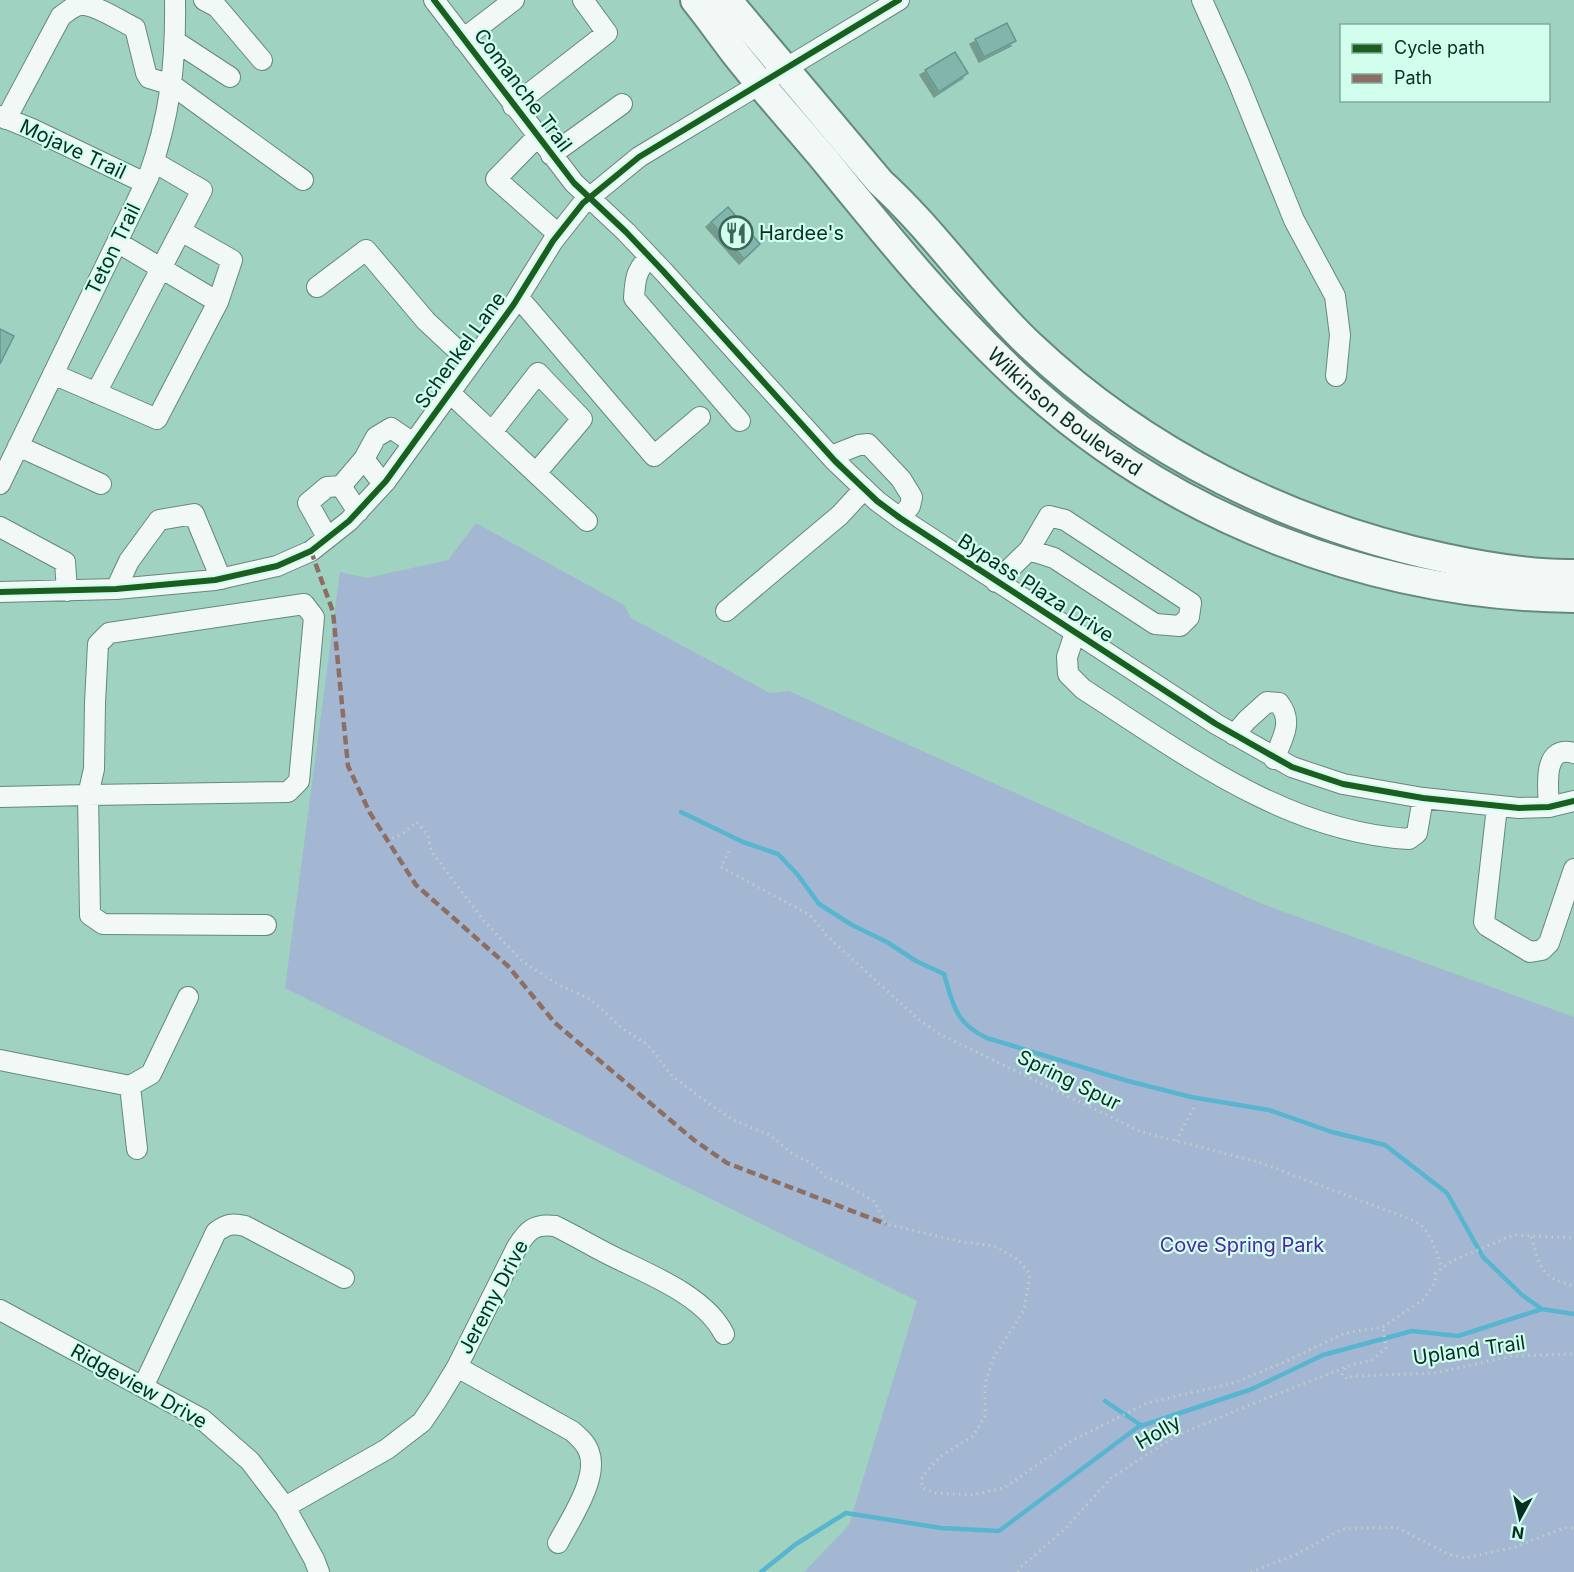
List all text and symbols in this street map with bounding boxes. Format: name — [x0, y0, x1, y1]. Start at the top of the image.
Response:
street label: Comanche Trail — [469, 24, 577, 156]
legend — [1340, 24, 1550, 102]
text: Cycle path — [1394, 37, 1485, 58]
text: Path — [1394, 67, 1432, 88]
street label: Mojave Trail — [16, 114, 130, 184]
street label: Teton Trail — [81, 199, 145, 299]
restaurant icon: Hardee's — [718, 215, 754, 251]
place label: Hardee's — [759, 221, 844, 245]
street label: Schenkel Lane — [410, 287, 510, 413]
street label: Wilkinson Boulevard — [982, 342, 1146, 481]
street label: Bypass Plaza Drive — [954, 529, 1118, 647]
street label: Spring Spur — [1013, 1045, 1125, 1116]
park label: Cove Spring Park — [1160, 1233, 1324, 1257]
street label: Jeremy Drive — [453, 1236, 533, 1358]
street label: Upland Trail — [1411, 1330, 1527, 1370]
street label: Ridgeview Drive — [66, 1339, 212, 1433]
street label: Holly — [1131, 1410, 1185, 1454]
north arrow — [1490, 1488, 1550, 1548]
text: N — [1510, 1522, 1525, 1544]

